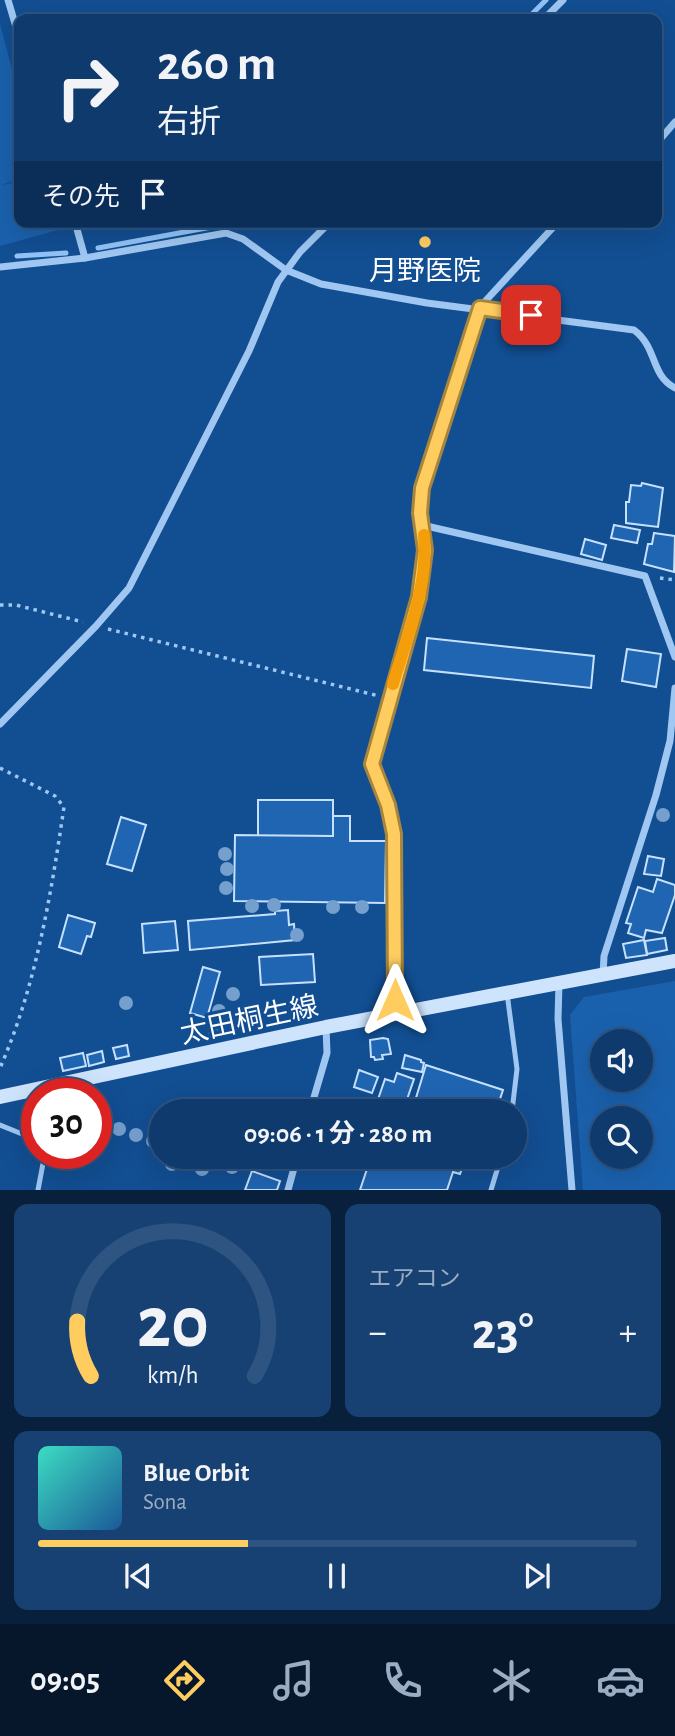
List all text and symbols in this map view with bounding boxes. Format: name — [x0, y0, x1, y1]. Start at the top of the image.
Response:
text: 260 m — [157, 40, 276, 89]
icon: right — [42, 42, 133, 133]
text: 右折 — [157, 106, 221, 138]
icon: arrive — [134, 175, 172, 213]
text: その先 — [42, 184, 120, 210]
marker: 月野医院 — [417, 234, 433, 250]
place label: 月野医院 — [369, 256, 481, 286]
pin — [501, 285, 561, 345]
icon: arrive — [512, 296, 550, 334]
position arrow — [358, 963, 432, 1037]
street label: 太田桐生線 — [178, 991, 321, 1049]
map controls — [590, 1029, 653, 1169]
button: sound — [590, 1029, 653, 1092]
speed limit sign: 30 — [21, 1078, 112, 1169]
button: search — [590, 1106, 653, 1169]
text: 09:06 · 1 分 · 280 m — [244, 1121, 432, 1147]
text: エアコン — [369, 1268, 461, 1291]
text: 20 — [136, 1289, 208, 1362]
text: 23° — [472, 1306, 534, 1358]
text: − — [369, 1314, 387, 1352]
text: + — [619, 1314, 637, 1352]
text: km/h — [146, 1363, 198, 1388]
text: Blue Orbit — [143, 1460, 249, 1486]
text: Sona — [143, 1491, 187, 1514]
icon: previous — [119, 1557, 157, 1595]
icon: pause — [318, 1557, 356, 1595]
icon: next — [518, 1557, 556, 1595]
icon: directions — [160, 1656, 209, 1705]
icon: music — [269, 1656, 318, 1705]
icon: phone — [378, 1656, 427, 1705]
icon: climate — [487, 1656, 536, 1705]
icon: car — [596, 1656, 645, 1705]
text: 09:05 — [30, 1664, 100, 1696]

